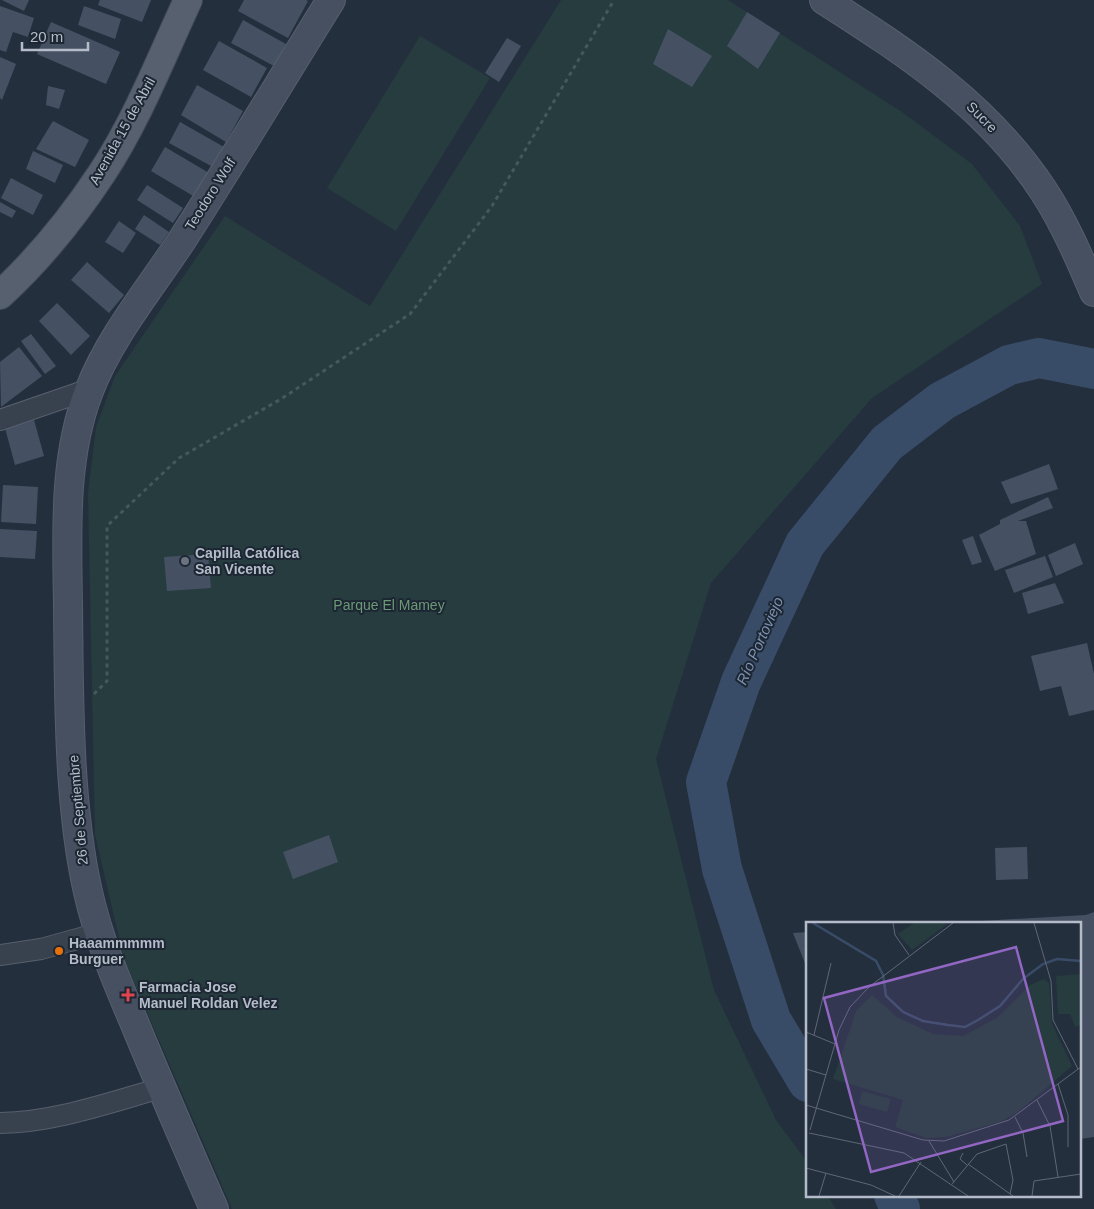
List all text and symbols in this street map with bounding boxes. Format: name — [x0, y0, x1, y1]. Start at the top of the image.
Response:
scale bar — [22, 20, 89, 52]
text: 20 m — [30, 28, 63, 45]
street label: Avenida 15 de Abril — [86, 74, 158, 188]
street label: Sucre — [963, 98, 1001, 136]
street label: Teodoro Wolf — [181, 155, 239, 233]
place label: Capilla Católica San Vicente — [195, 545, 299, 577]
marker: Capilla Católica San Vicente — [179, 555, 191, 567]
water label: Río Portoviejo — [733, 594, 786, 687]
park label: Parque El Mamey — [333, 597, 445, 613]
street label: 26 de Septiembre — [65, 754, 91, 866]
inset map — [806, 922, 1082, 1196]
place label: Haaammmmm Burguer — [69, 935, 165, 967]
marker: Haaammmmm Burguer — [53, 945, 65, 957]
place label: Farmacia Jose Manuel Roldan Velez — [139, 979, 277, 1011]
marker: Farmacia Jose Manuel Roldan Velez — [121, 988, 135, 1002]

